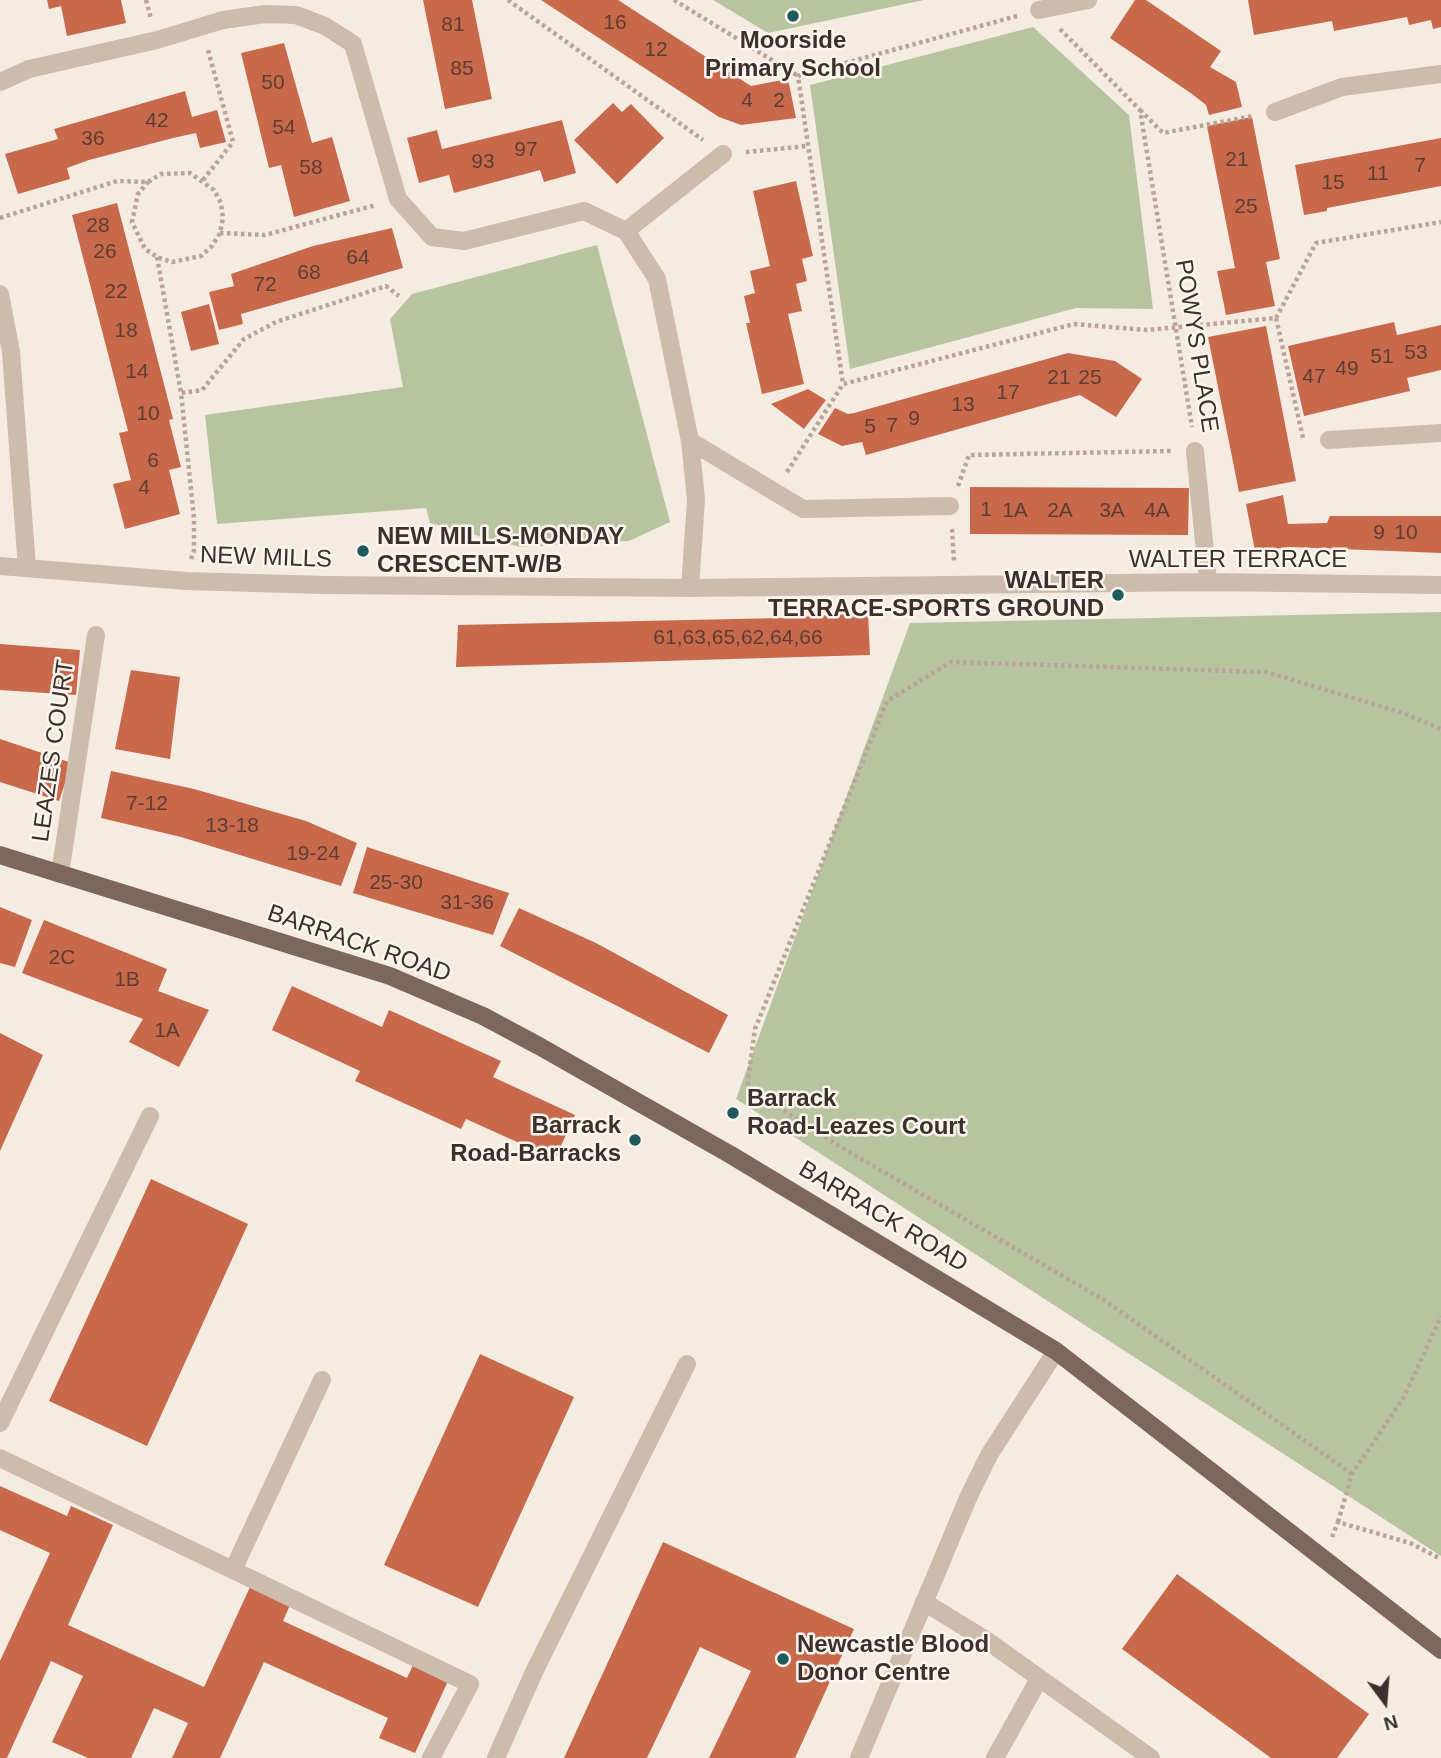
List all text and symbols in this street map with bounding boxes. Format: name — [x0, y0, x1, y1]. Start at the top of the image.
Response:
marker: Moorside Primary School — [785, 8, 801, 24]
house number: 16 — [603, 10, 627, 36]
house number: 81 — [441, 12, 465, 38]
place label: Moorside Primary School — [705, 27, 881, 83]
house number: 12 — [644, 37, 668, 63]
house number: 85 — [450, 56, 474, 82]
house number: 50 — [261, 70, 285, 96]
house number: 4 — [741, 88, 753, 114]
house number: 2 — [773, 88, 785, 114]
house number: 42 — [145, 108, 169, 134]
house number: 54 — [272, 115, 296, 141]
house number: 36 — [81, 126, 105, 152]
house number: 97 — [514, 137, 538, 163]
house number: 21 — [1225, 147, 1249, 173]
house number: 93 — [471, 149, 495, 175]
house number: 7 — [1414, 153, 1426, 179]
house number: 58 — [299, 155, 323, 181]
house number: 11 — [1367, 161, 1389, 187]
house number: 15 — [1321, 170, 1345, 196]
house number: 25 — [1234, 194, 1258, 220]
house number: 28 — [86, 213, 110, 239]
house number: 26 — [93, 239, 117, 265]
house number: 64 — [346, 245, 370, 271]
street label: POWYS PLACE — [1168, 257, 1224, 435]
house number: 68 — [297, 260, 321, 286]
house number: 72 — [253, 272, 277, 298]
house number: 22 — [104, 279, 128, 305]
house number: 18 — [114, 318, 138, 344]
house number: 53 — [1404, 340, 1428, 366]
house number: 51 — [1370, 344, 1394, 370]
house number: 49 — [1335, 356, 1359, 382]
house number: 14 — [125, 359, 149, 385]
house number: 47 — [1302, 364, 1326, 390]
house number: 21 — [1047, 365, 1071, 391]
house number: 25 — [1078, 365, 1102, 391]
house number: 17 — [996, 380, 1020, 406]
house number: 13 — [951, 392, 975, 418]
house number: 10 — [136, 401, 160, 427]
house number: 9 — [908, 406, 920, 432]
house number: 7 — [886, 413, 898, 439]
house number: 5 — [864, 414, 876, 440]
house number: 6 — [147, 448, 159, 474]
house number: 4 — [138, 475, 150, 501]
house number: 1 — [980, 497, 992, 523]
house number: 1A — [1002, 498, 1028, 524]
house number: 2A — [1047, 498, 1073, 524]
house number: 3A — [1099, 498, 1125, 524]
house number: 4A — [1144, 498, 1170, 524]
house number: 9 — [1373, 520, 1385, 546]
house number: 10 — [1394, 520, 1418, 546]
place label: NEW MILLS-MONDAY CRESCENT-W/B — [377, 523, 624, 579]
street label: NEW MILLS — [200, 541, 332, 575]
marker: NEW MILLS-MONDAY CRESCENT-W/B — [355, 543, 371, 559]
street label: WALTER TERRACE — [1129, 546, 1347, 574]
place label: WALTER TERRACE-SPORTS GROUND — [768, 567, 1104, 623]
marker: WALTER TERRACE-SPORTS GROUND — [1110, 587, 1126, 603]
house number: 61,63,65,62,64,66 — [653, 625, 823, 651]
street label: LEAZES COURT — [27, 658, 81, 844]
house number: 7-12 — [126, 791, 168, 817]
house number: 13-18 — [205, 813, 259, 839]
house number: 19-24 — [286, 841, 340, 867]
house number: 25-30 — [369, 870, 423, 896]
house number: 31-36 — [440, 890, 494, 916]
street label: BARRACK ROAD — [264, 899, 454, 989]
house number: 2C — [49, 945, 75, 971]
house number: 1B — [114, 967, 140, 993]
house number: 1A — [154, 1018, 180, 1044]
place label: Barrack Road-Leazes Court — [747, 1085, 966, 1141]
marker: Barrack Road-Leazes Court — [725, 1105, 741, 1121]
place label: Barrack Road-Barracks — [450, 1112, 621, 1168]
marker: Barrack Road-Barracks — [627, 1132, 643, 1148]
street label: BARRACK ROAD — [793, 1155, 973, 1279]
place label: Newcastle Blood Donor Centre — [797, 1631, 989, 1687]
marker: Newcastle Blood Donor Centre — [775, 1651, 791, 1667]
north arrow — [1350, 1667, 1420, 1737]
text: N — [1381, 1711, 1400, 1735]

